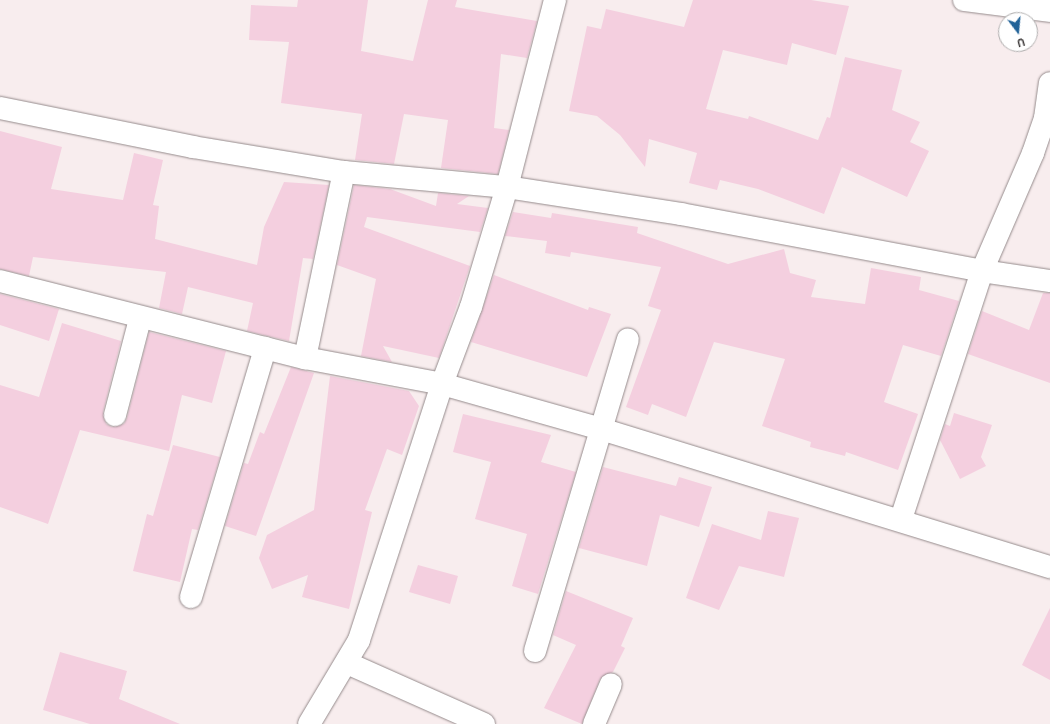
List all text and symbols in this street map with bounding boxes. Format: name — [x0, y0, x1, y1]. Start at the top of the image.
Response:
north arrow — [998, 12, 1038, 52]
text: U — [1015, 35, 1027, 50]

